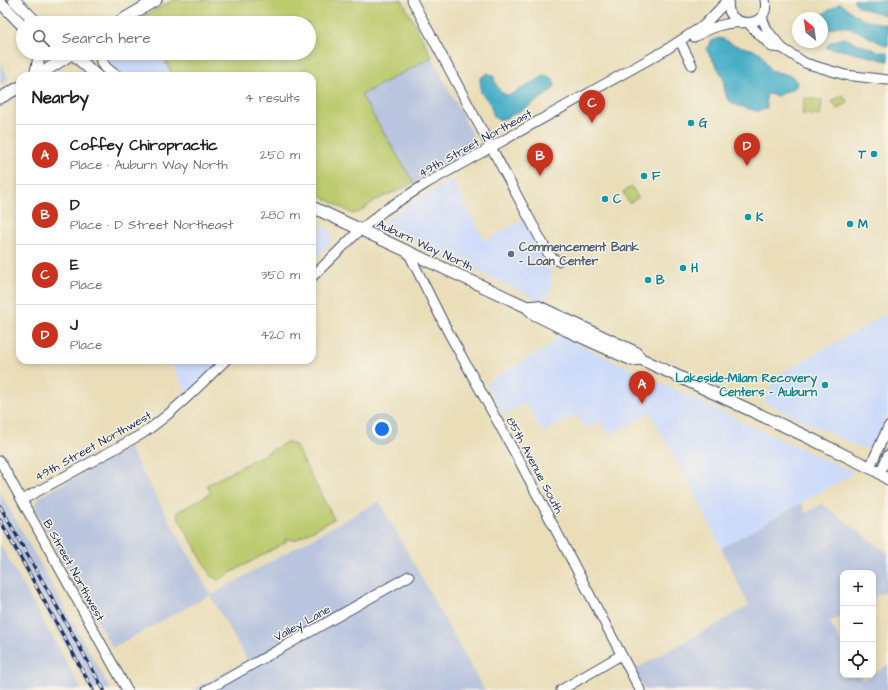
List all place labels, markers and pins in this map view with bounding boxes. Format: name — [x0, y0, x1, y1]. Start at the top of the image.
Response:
pin: C — [579, 90, 605, 123]
place label: G — [699, 115, 708, 132]
marker: G — [686, 118, 696, 128]
pin: D — [734, 133, 760, 166]
pin: B — [527, 143, 553, 176]
place label: T — [858, 146, 867, 163]
marker: T — [869, 149, 879, 159]
place label: F — [652, 168, 661, 185]
marker: F — [639, 171, 649, 181]
place label: C — [613, 191, 622, 208]
marker: C — [600, 194, 610, 204]
place label: K — [756, 209, 764, 226]
marker: K — [743, 212, 753, 222]
place label: M — [858, 216, 868, 233]
marker: M — [845, 219, 855, 229]
place label: Commencement Bank - Loan Center — [519, 239, 640, 270]
marker: Commencement Bank - Loan Center — [506, 249, 516, 259]
place label: H — [691, 260, 699, 277]
marker: H — [678, 263, 688, 273]
place label: B — [656, 272, 665, 289]
marker: B — [643, 275, 653, 285]
place label: Lakeside-Milam Recovery Centers - Auburn — [675, 370, 817, 401]
pin: A — [629, 371, 655, 404]
marker: Lakeside-Milam Recovery Centers - Auburn — [820, 380, 830, 390]

